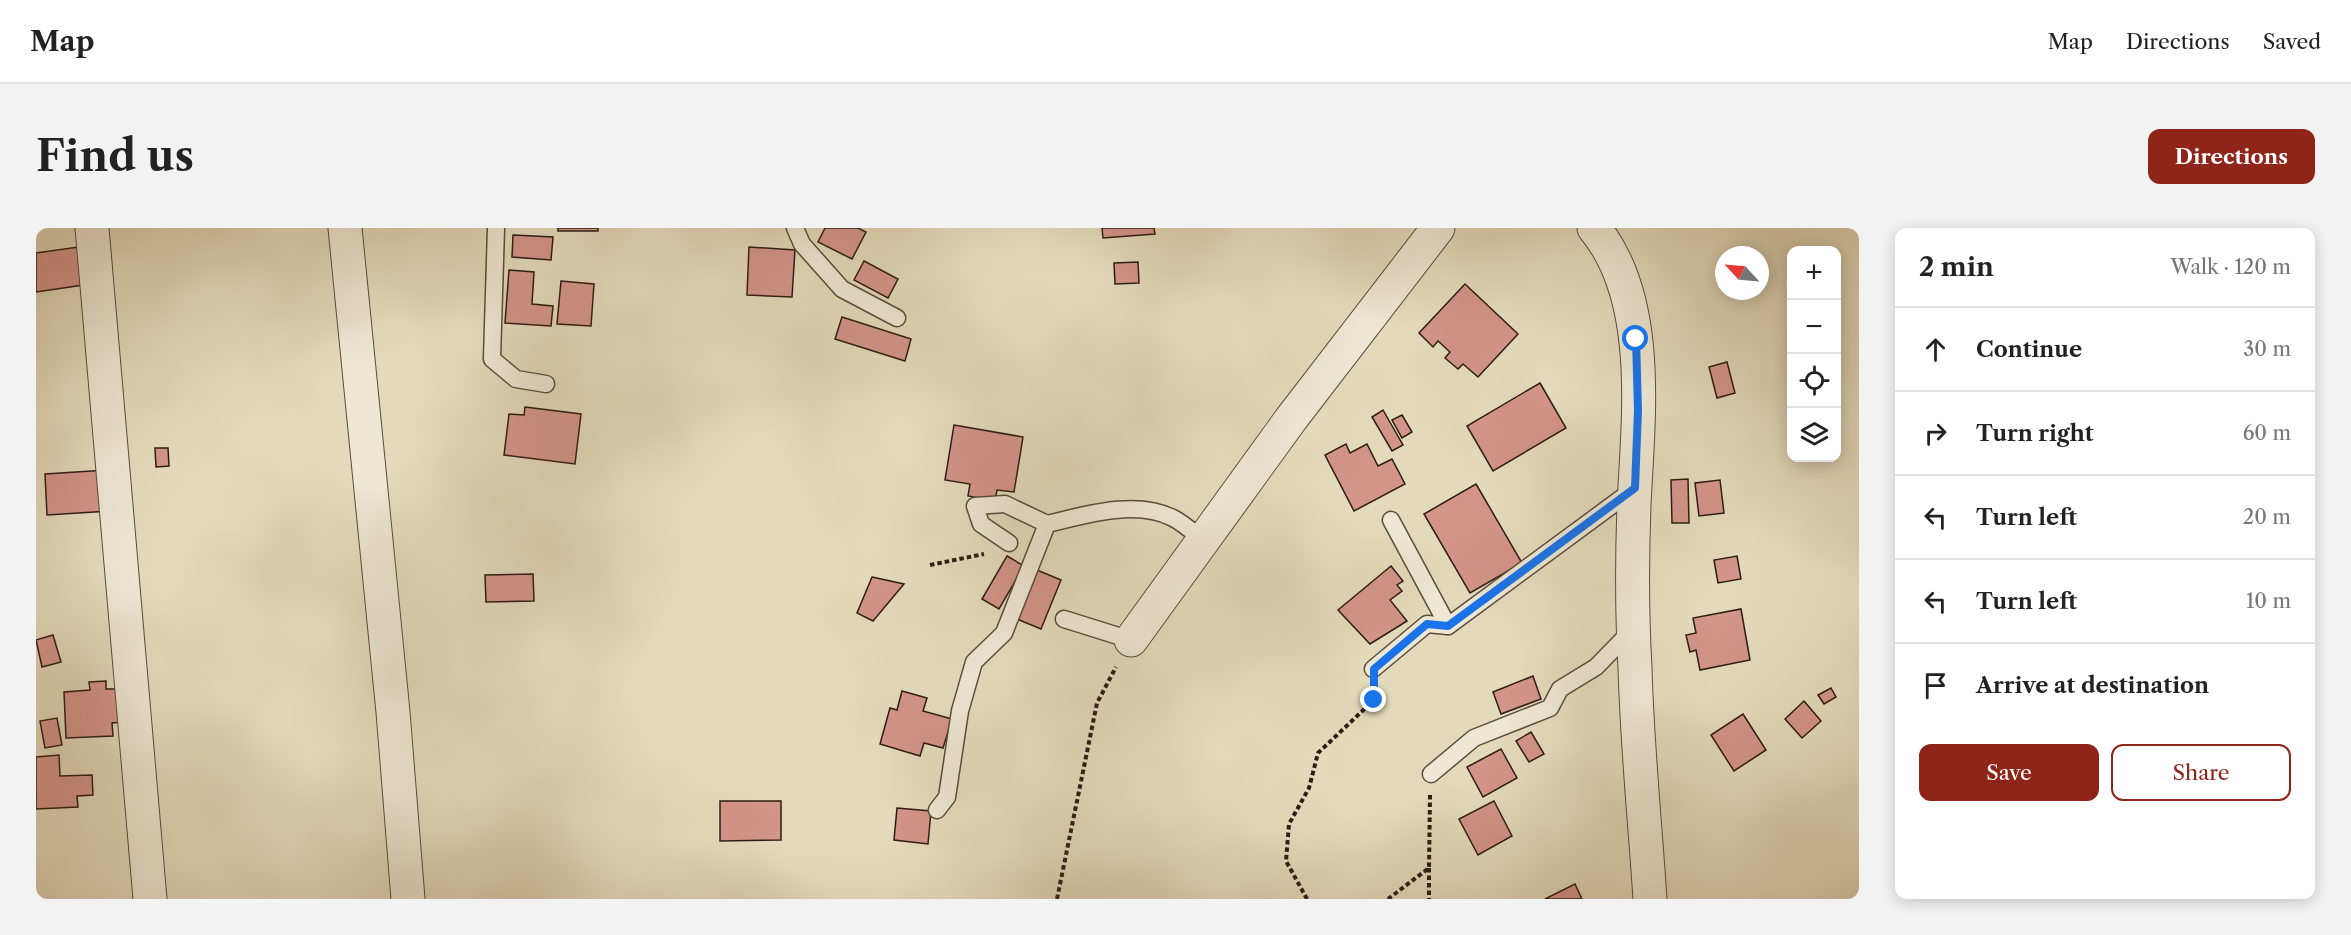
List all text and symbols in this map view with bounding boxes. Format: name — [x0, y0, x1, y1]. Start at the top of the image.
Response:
text: Map — [30, 24, 94, 58]
text: Map — [2048, 29, 2093, 54]
text: Directions — [2126, 29, 2230, 54]
text: Saved — [2263, 29, 2321, 54]
button: Directions — [2148, 129, 2315, 184]
text: Find us — [36, 130, 194, 182]
north arrow — [1715, 246, 1769, 300]
map controls — [1787, 246, 1841, 462]
button: + — [1787, 246, 1841, 300]
text: 2 min — [1919, 251, 1994, 283]
text: Walk · 120 m — [2170, 255, 2291, 279]
button: − — [1787, 300, 1841, 354]
route start — [1622, 325, 1648, 351]
icon: ahead — [1919, 333, 1952, 366]
text: Continue — [1976, 336, 2082, 363]
text: 30 m — [2243, 337, 2291, 361]
button: locate — [1787, 354, 1841, 408]
button: layers — [1787, 408, 1841, 462]
icon: right — [1919, 417, 1952, 450]
text: Turn right — [1976, 420, 2094, 447]
text: 60 m — [2243, 421, 2291, 445]
icon: left — [1919, 501, 1952, 534]
text: Turn left — [1976, 504, 2077, 531]
text: 20 m — [2243, 505, 2291, 529]
icon: left — [1919, 585, 1952, 618]
text: Turn left — [1976, 588, 2077, 615]
text: 10 m — [2246, 589, 2291, 613]
icon: arrive — [1919, 669, 1952, 702]
text: Arrive at destination — [1976, 672, 2209, 699]
route end — [1360, 686, 1386, 712]
button: Save — [1919, 744, 2099, 801]
button: Share — [2111, 744, 2291, 801]

